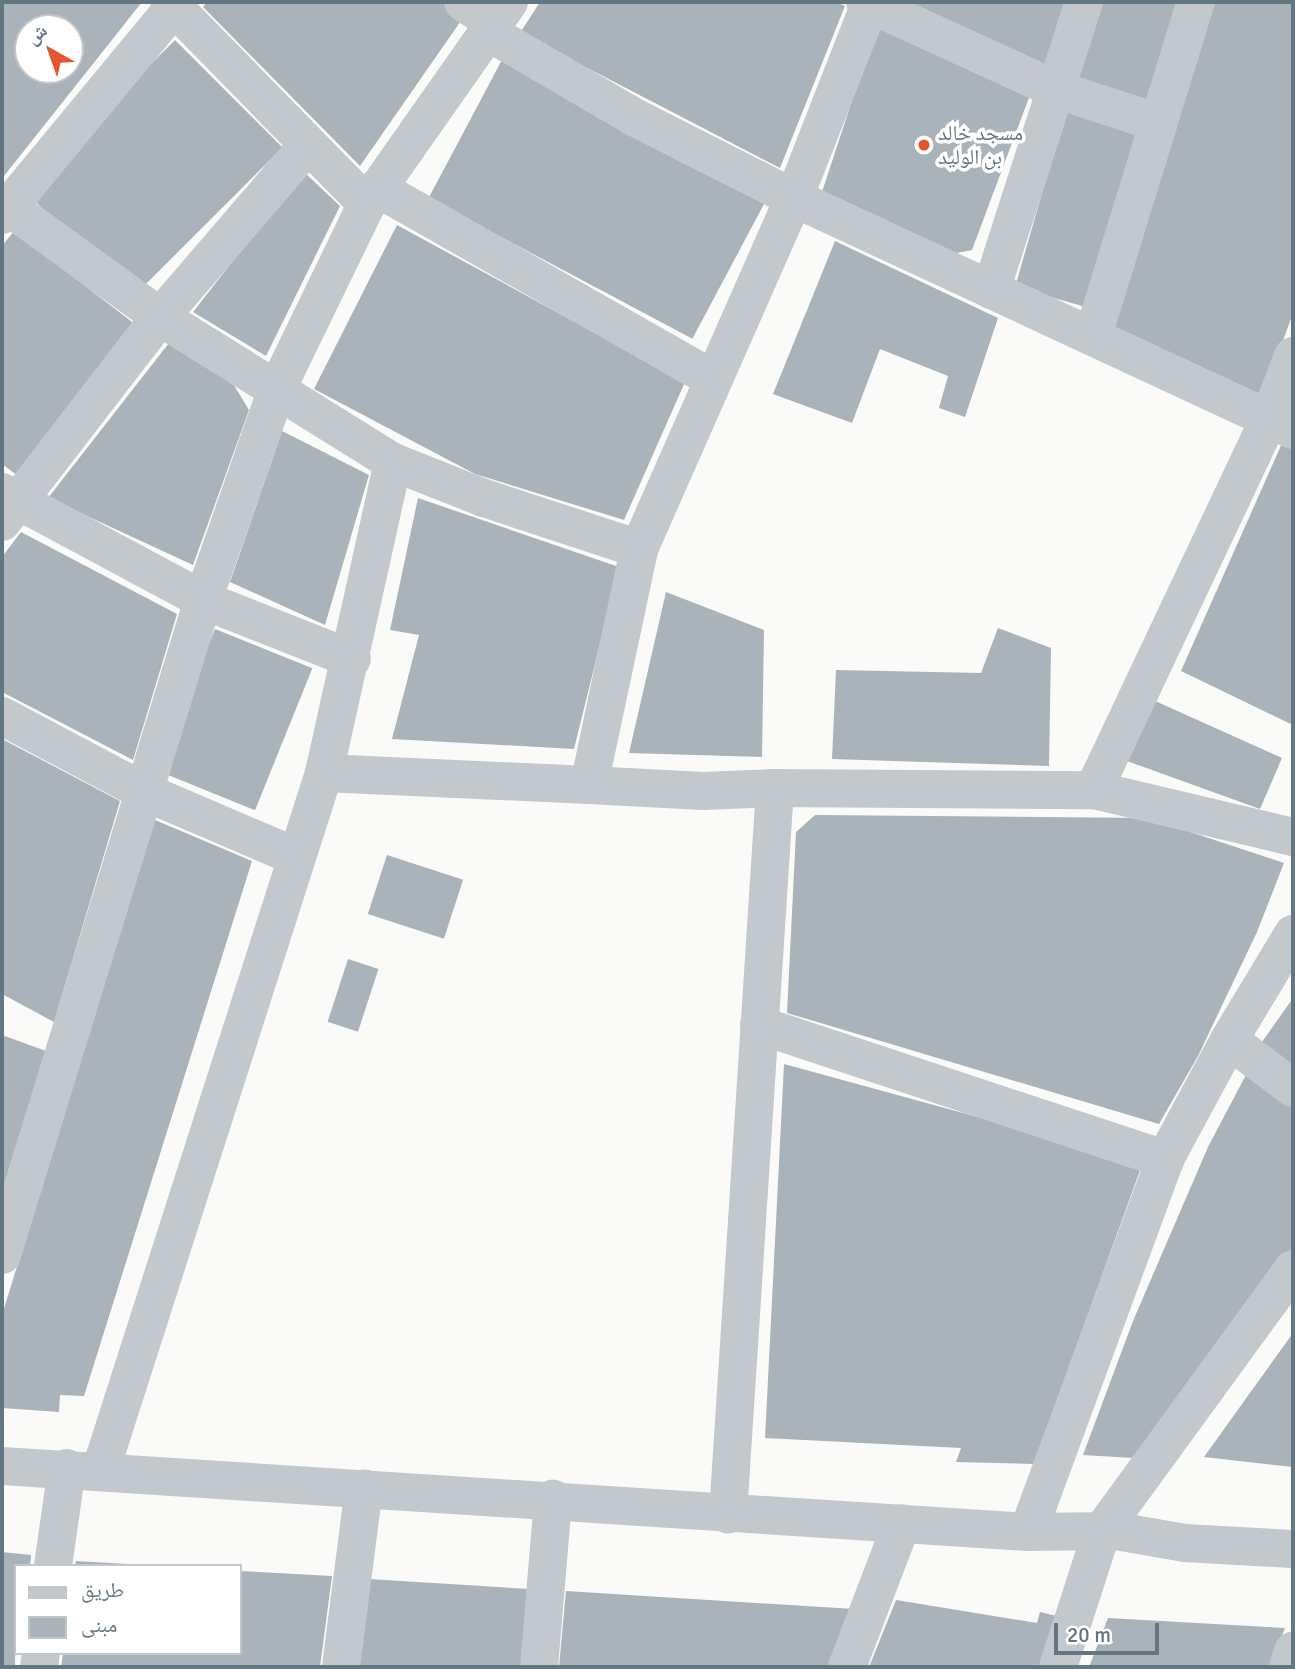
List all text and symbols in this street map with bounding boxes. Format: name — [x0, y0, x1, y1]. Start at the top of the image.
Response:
north arrow — [14, 14, 84, 84]
text: ش — [21, 19, 52, 50]
place label: مسجد خالد بن الوليد — [938, 120, 1023, 170]
marker: مسجد خالد بن الوليد — [916, 137, 932, 153]
legend — [14, 1564, 242, 1655]
text: طريق — [81, 1577, 124, 1603]
scale bar — [1057, 1610, 1162, 1654]
text: مبنى — [81, 1612, 117, 1638]
text: 20 m — [1067, 1622, 1111, 1648]

